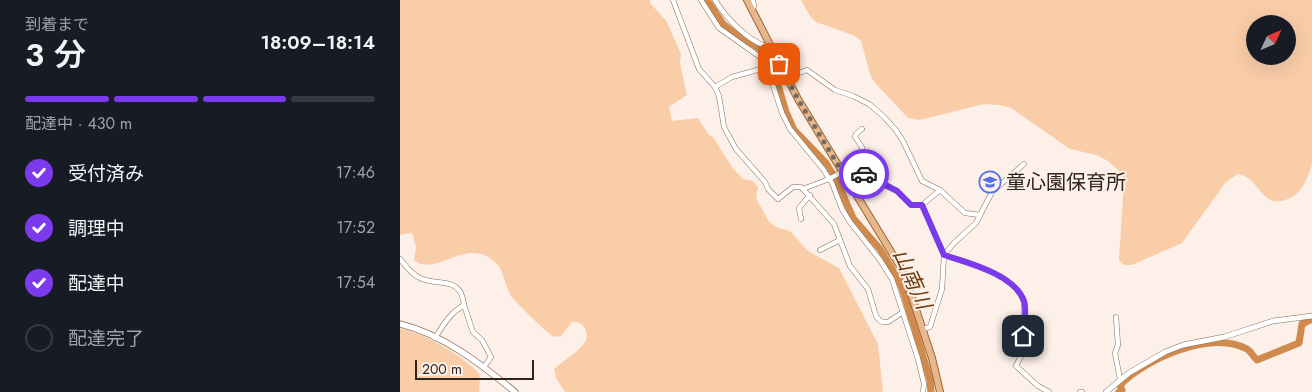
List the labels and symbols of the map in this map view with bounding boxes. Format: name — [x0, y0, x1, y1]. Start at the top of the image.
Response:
north arrow — [1246, 15, 1296, 65]
pin — [758, 43, 800, 85]
courier — [839, 149, 889, 199]
place label: 童心園保育所 — [1006, 168, 1126, 197]
school or university icon: 童心園保育所 — [978, 170, 1002, 194]
water label: 山南川 — [885, 244, 939, 316]
pin — [1002, 315, 1044, 357]
scale bar — [415, 357, 534, 380]

